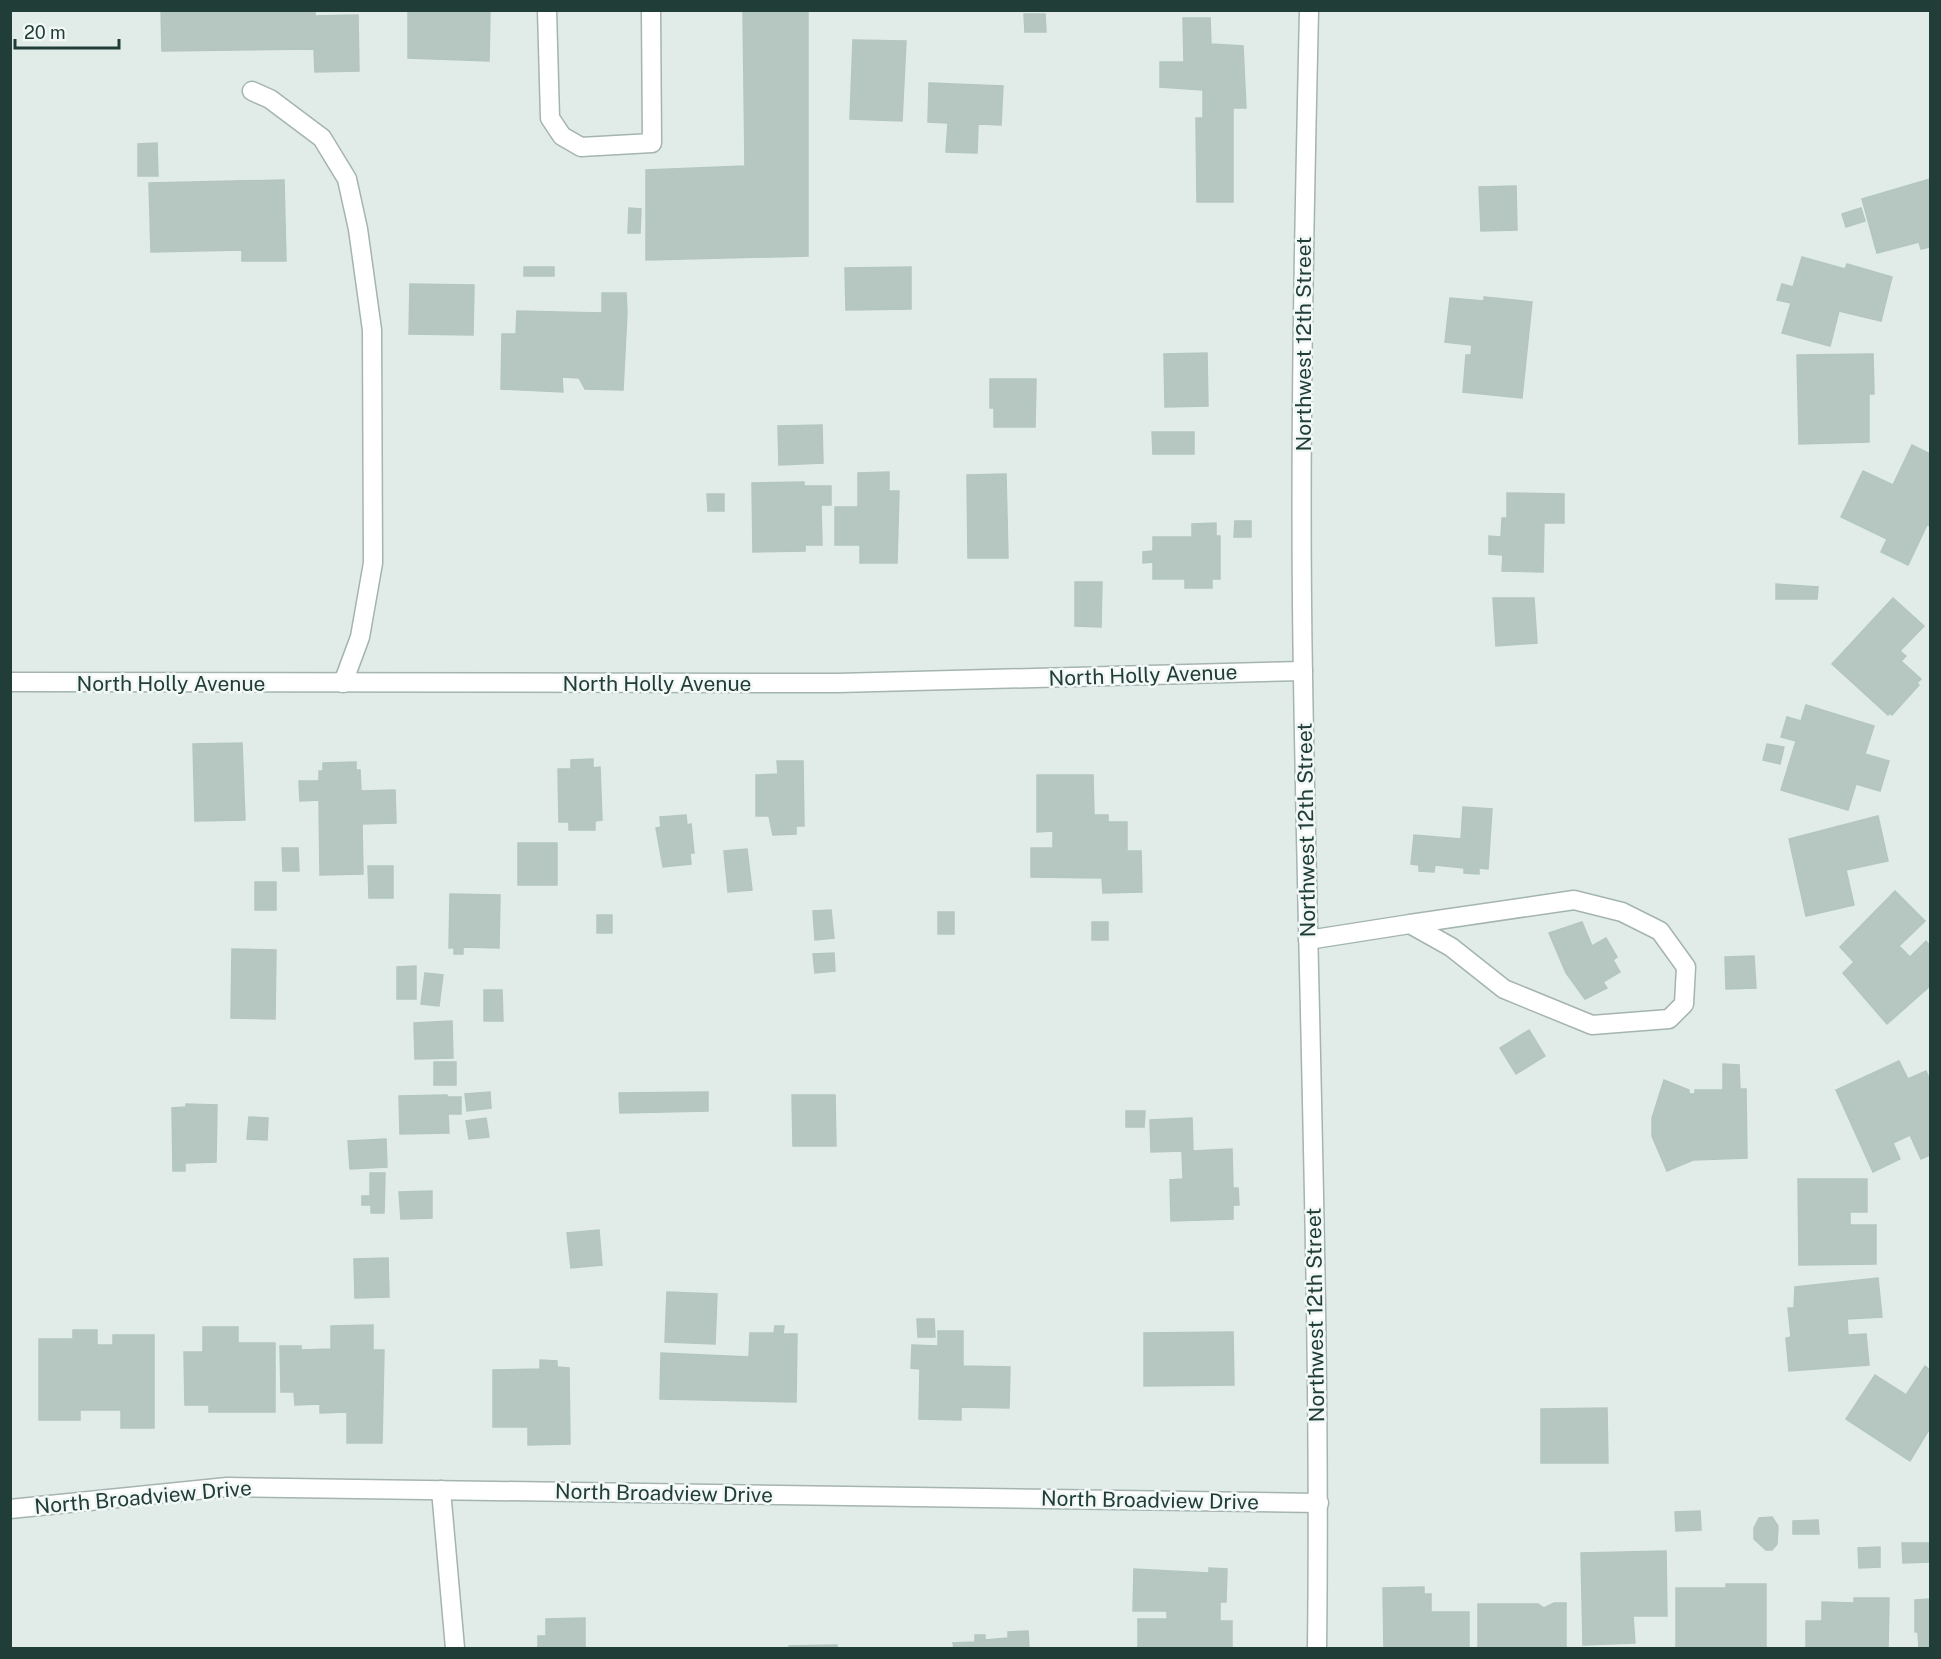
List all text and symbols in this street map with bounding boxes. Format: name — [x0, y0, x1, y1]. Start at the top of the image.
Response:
scale bar — [15, 12, 118, 50]
text: 20 m — [24, 22, 66, 43]
street label: Northwest 12th Street — [1291, 237, 1316, 451]
street label: North Holly Avenue — [1048, 659, 1238, 691]
street label: North Holly Avenue — [76, 671, 266, 696]
street label: North Holly Avenue — [562, 671, 752, 696]
street label: Northwest 12th Street — [1292, 722, 1320, 938]
street label: Northwest 12th Street — [1301, 1207, 1329, 1423]
street label: North Broadview Drive — [33, 1475, 253, 1519]
street label: North Broadview Drive — [555, 1479, 773, 1507]
street label: North Broadview Drive — [1041, 1486, 1259, 1514]

